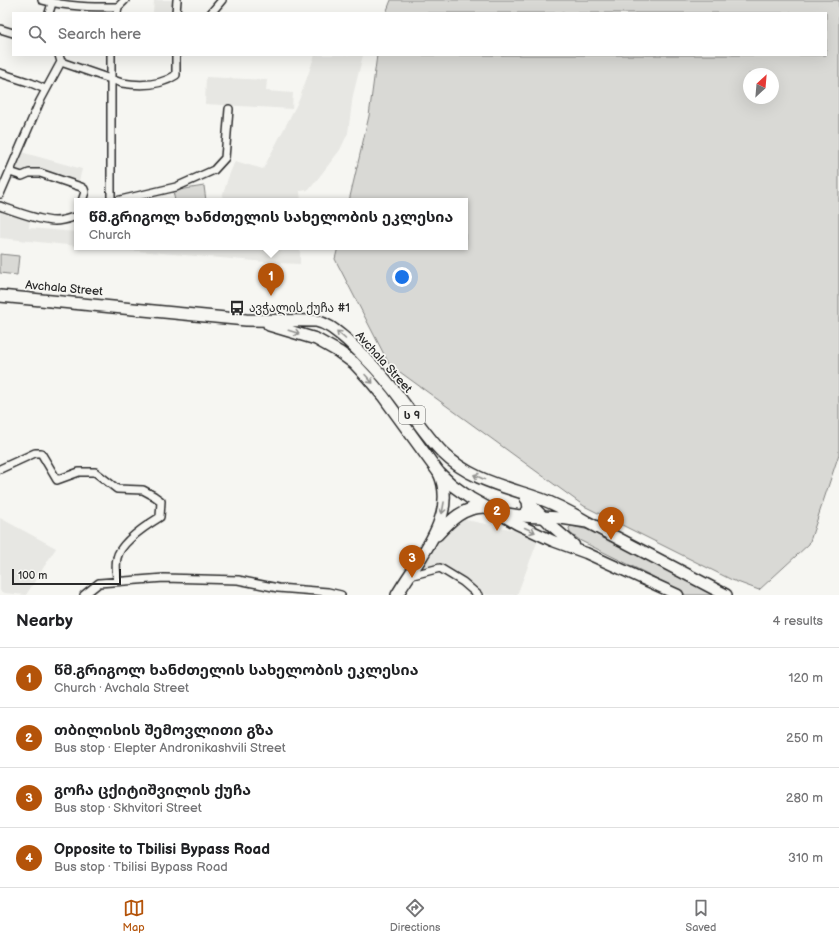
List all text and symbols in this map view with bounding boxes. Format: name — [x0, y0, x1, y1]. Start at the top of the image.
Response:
search box — [12, 12, 827, 56]
icon: search — [26, 23, 48, 45]
text: Search here — [58, 25, 141, 44]
north arrow — [743, 68, 779, 104]
popup — [74, 198, 468, 250]
text: წმ.გრიგოლ ხანძთელის სახელობის ეკლესია — [89, 208, 453, 227]
text: Church — [89, 227, 131, 243]
pin: 1 — [258, 263, 284, 296]
your location — [392, 267, 412, 287]
street label: Avchala Street — [25, 278, 104, 299]
bus stop icon: ავჭალის ქუჩა #1 — [228, 299, 246, 317]
place label: ავჭალის ქუჩა #1 — [249, 301, 350, 316]
street label: Avchala Street — [352, 328, 415, 396]
one-way arrow — [288, 329, 301, 336]
one-way arrow — [336, 330, 346, 340]
one-way arrow — [364, 373, 373, 383]
road number: ს 9 — [399, 406, 425, 424]
one-way arrow — [473, 473, 485, 480]
pin: 2 — [484, 498, 510, 531]
one-way arrow — [439, 501, 447, 514]
pin: 4 — [598, 507, 624, 540]
one-way arrow — [524, 527, 536, 535]
pin: 3 — [399, 545, 425, 578]
scale bar — [12, 567, 121, 586]
text: 100 m — [18, 569, 47, 582]
text: Nearby — [16, 611, 73, 631]
text: 4 results — [773, 613, 823, 629]
text: წმ.გრიგოლ ხანძთელის სახელობის ეკლესია — [54, 661, 418, 680]
text: 1 — [26, 670, 32, 686]
text: 120 m — [788, 670, 823, 686]
text: Church · Avchala Street — [54, 680, 189, 696]
text: თბილისის შემოვლითი გზა — [54, 721, 273, 740]
text: 2 — [25, 730, 33, 746]
text: 250 m — [786, 730, 823, 746]
text: Bus stop · Elepter Andronikashvili Street — [54, 740, 286, 756]
text: გოჩა ცქიტიშვილის ქუჩა — [54, 781, 251, 800]
text: 3 — [25, 790, 33, 806]
text: 280 m — [786, 790, 823, 806]
text: Bus stop · Skhvitori Street — [54, 800, 202, 816]
text: Opposite to Tbilisi Bypass Road — [54, 840, 270, 859]
text: 4 — [25, 850, 33, 866]
text: 310 m — [788, 850, 823, 866]
text: Bus stop · Tbilisi Bypass Road — [54, 859, 228, 875]
tab: Map — [123, 897, 145, 934]
tab: Directions — [390, 897, 440, 934]
tab: Saved — [686, 897, 716, 934]

